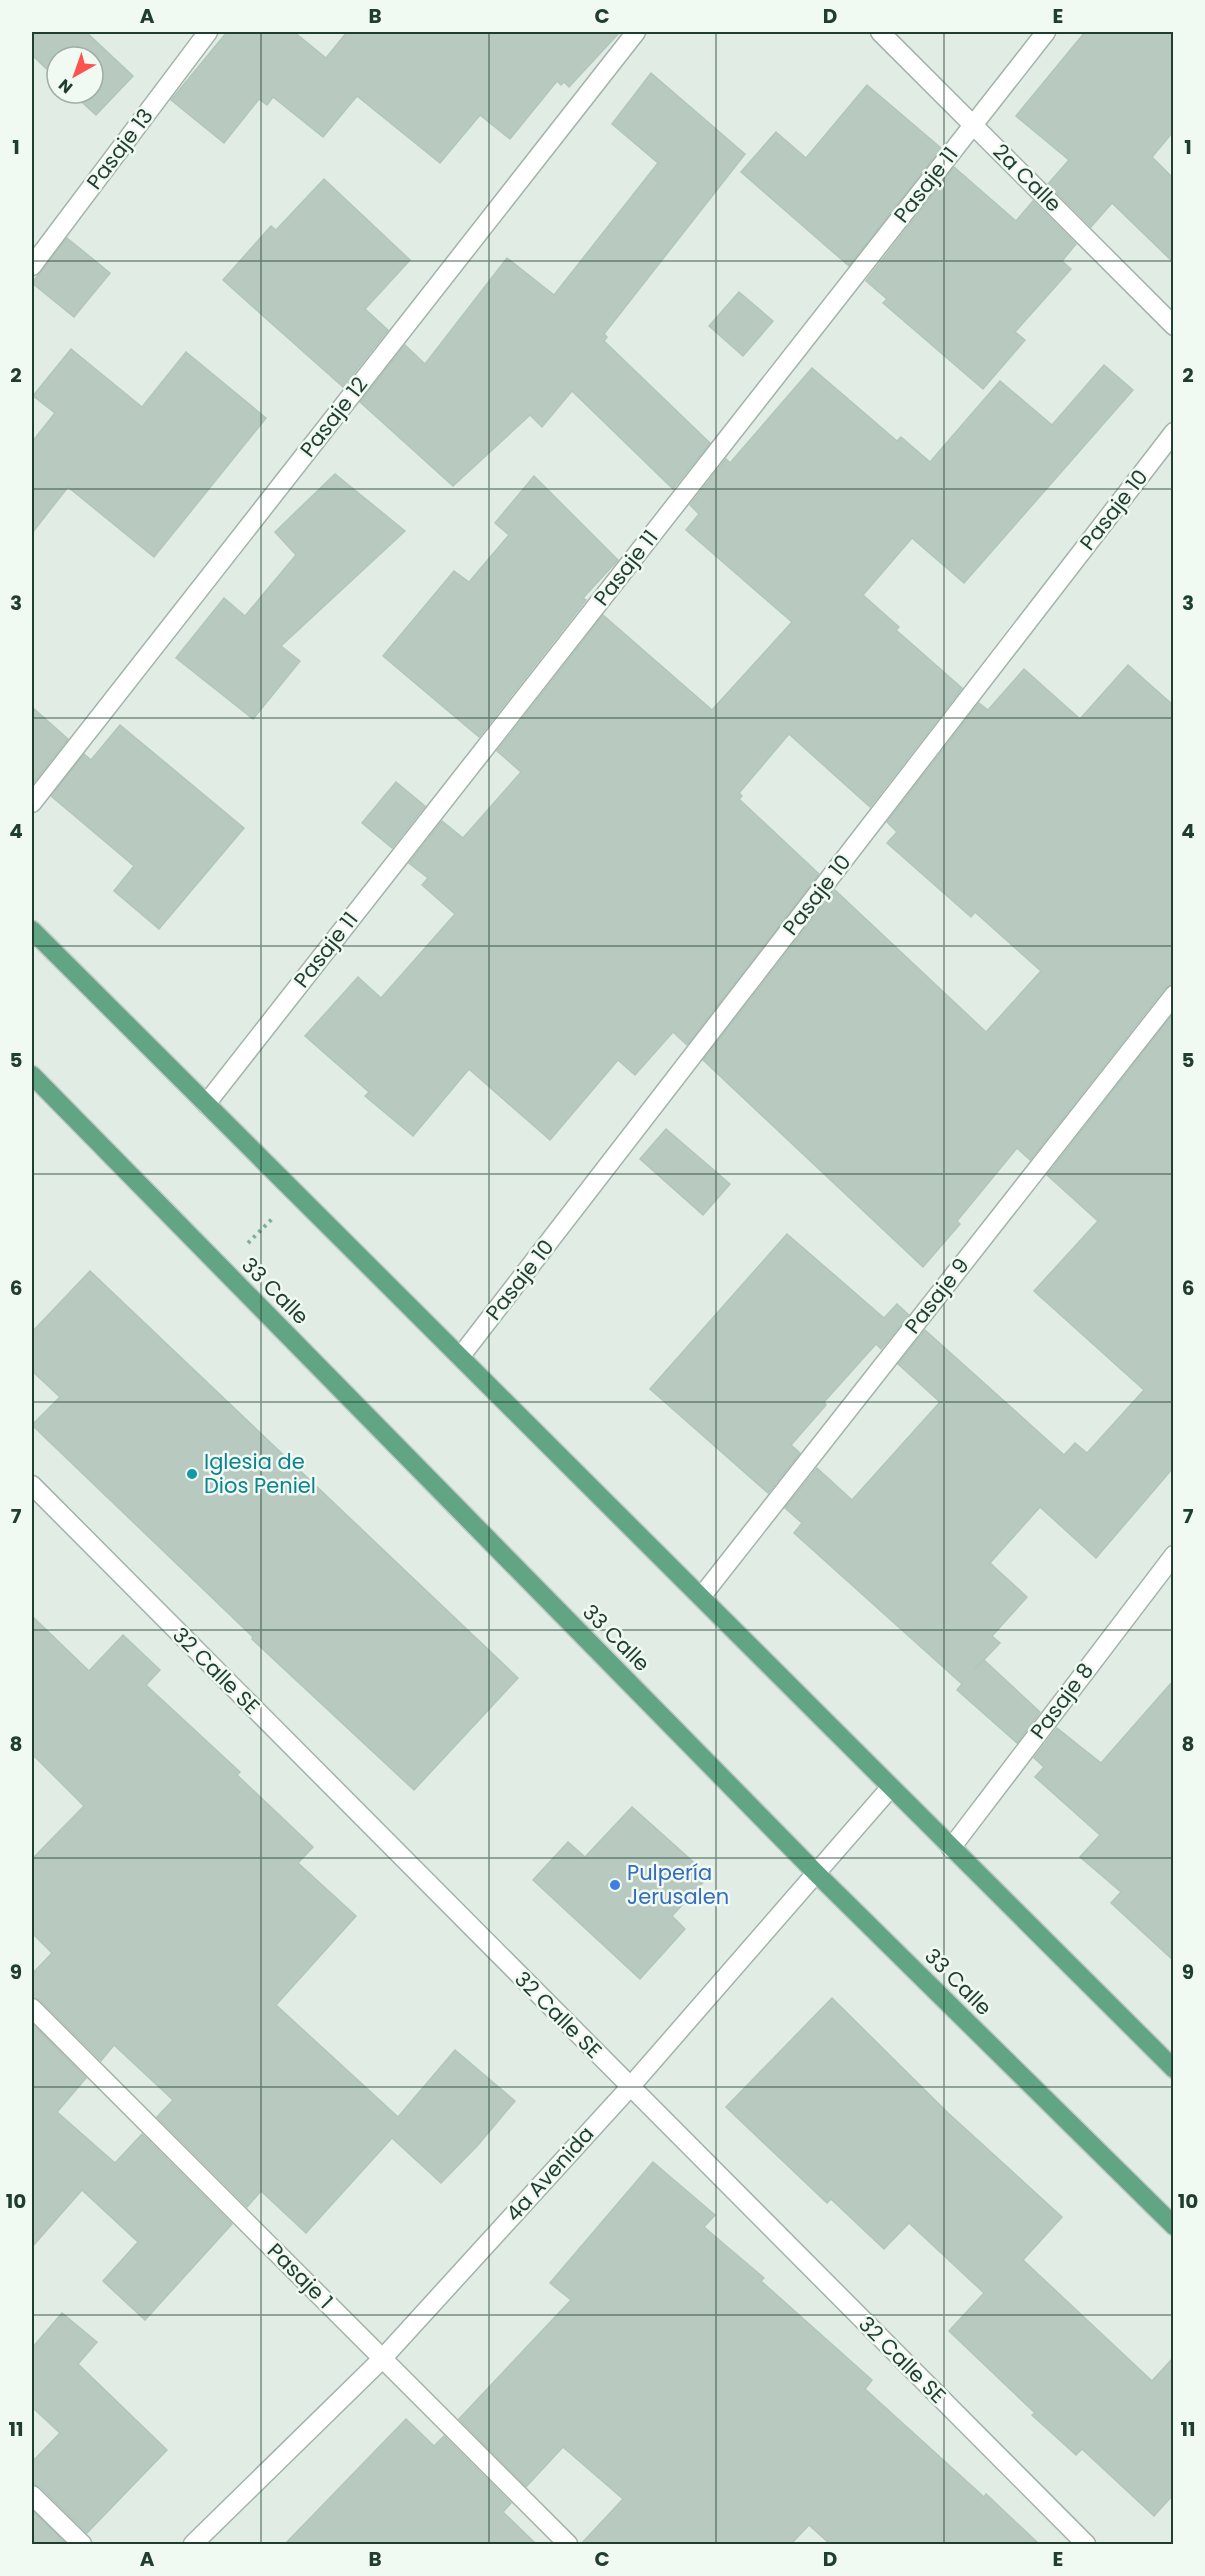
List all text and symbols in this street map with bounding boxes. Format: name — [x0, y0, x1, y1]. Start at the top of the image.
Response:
text: A — [140, 2, 155, 30]
text: B — [368, 2, 382, 30]
text: C — [594, 2, 610, 30]
text: D — [823, 2, 837, 30]
text: E — [1053, 2, 1063, 30]
north arrow — [45, 45, 105, 105]
text: N — [54, 73, 78, 99]
street label: Pasaje 13 — [80, 102, 160, 195]
text: 1 — [12, 133, 20, 161]
text: 1 — [1184, 133, 1192, 161]
street label: 2a Calle — [987, 137, 1068, 218]
street label: Pasaje 11 — [887, 141, 964, 229]
text: 2 — [10, 361, 22, 389]
text: 2 — [1182, 361, 1194, 389]
street label: Pasaje 12 — [293, 371, 374, 463]
street label: Pasaje 10 — [1073, 463, 1154, 556]
street label: Pasaje 11 — [587, 524, 664, 612]
text: 3 — [10, 589, 22, 617]
text: 3 — [1182, 589, 1194, 617]
text: 4 — [9, 817, 23, 845]
text: 4 — [1181, 817, 1195, 845]
street label: Pasaje 10 — [776, 848, 857, 941]
street label: Pasaje 11 — [287, 906, 364, 994]
text: 5 — [10, 1046, 23, 1074]
text: 5 — [1182, 1046, 1195, 1074]
street label: Pasaje 10 — [479, 1233, 560, 1326]
street label: 33 Calle — [235, 1251, 315, 1331]
street label: Pasaje 9 — [898, 1252, 975, 1340]
text: 6 — [10, 1274, 22, 1302]
text: 6 — [1182, 1274, 1194, 1302]
place label: Iglesia de Dios Peniel — [204, 1447, 316, 1500]
marker: Iglesia de Dios Peniel — [185, 1467, 199, 1481]
text: 7 — [11, 1502, 22, 1530]
text: 7 — [1183, 1502, 1194, 1530]
street label: 33 Calle — [576, 1598, 656, 1678]
street label: 32 Calle SE — [166, 1621, 266, 1721]
street label: Pasaje 8 — [1023, 1657, 1100, 1745]
text: 8 — [10, 1730, 22, 1758]
text: 8 — [1182, 1730, 1194, 1758]
place label: Pulpería Jerusalen — [627, 1858, 729, 1911]
marker: Pulpería Jerusalen — [608, 1878, 622, 1892]
street label: 33 Calle — [918, 1942, 998, 2022]
text: 9 — [10, 1958, 22, 1986]
text: 9 — [1182, 1958, 1194, 1986]
street label: 32 Calle SE — [508, 1965, 608, 2065]
street label: 4a Avenida — [499, 2120, 600, 2228]
text: 10 — [6, 2187, 26, 2215]
text: 10 — [1178, 2187, 1198, 2215]
street label: Pasaje 1 — [261, 2236, 340, 2315]
street label: 32 Calle SE — [852, 2310, 952, 2410]
text: 11 — [8, 2415, 24, 2443]
text: 11 — [1180, 2415, 1196, 2443]
text: A — [140, 2545, 155, 2573]
text: B — [368, 2545, 382, 2573]
text: C — [594, 2545, 610, 2573]
text: D — [823, 2545, 837, 2573]
text: E — [1053, 2545, 1063, 2573]

